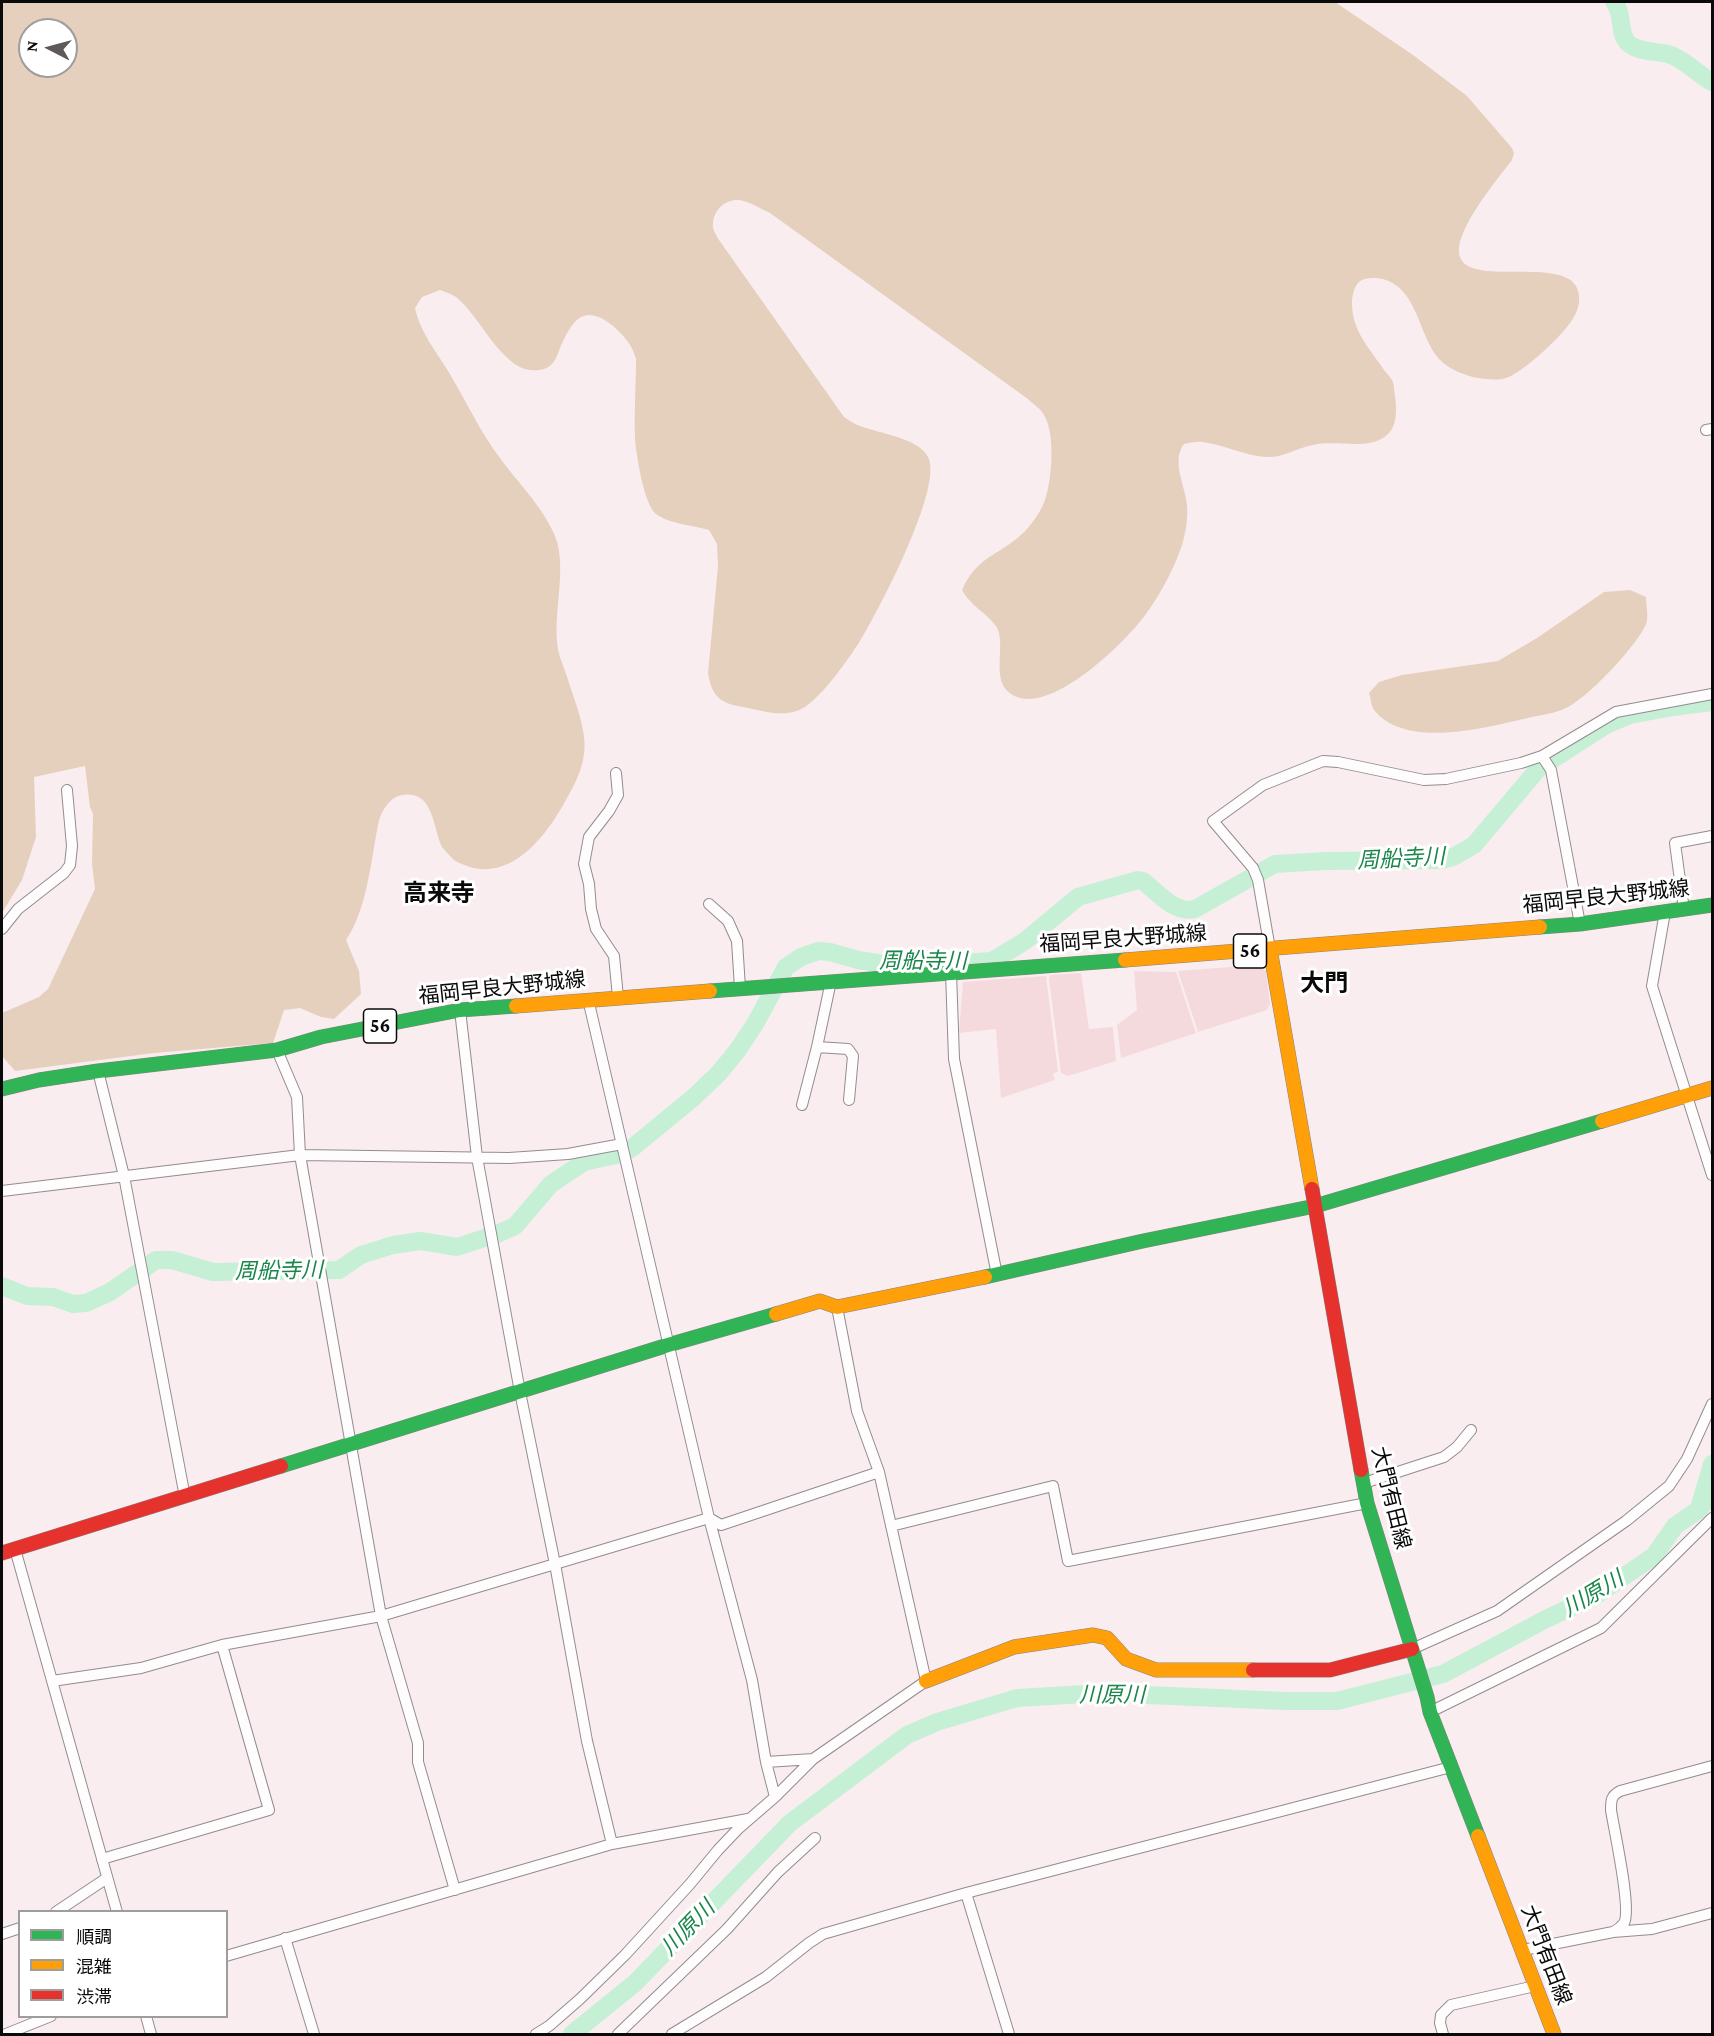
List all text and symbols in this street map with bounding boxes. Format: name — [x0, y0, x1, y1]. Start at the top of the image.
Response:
north arrow — [18, 18, 78, 78]
text: N — [23, 40, 41, 53]
water label: 周船寺川 — [1356, 844, 1446, 874]
street label: 福岡早良大野城線 — [1521, 876, 1691, 918]
district label: 高来寺 — [403, 880, 475, 908]
street label: 福岡早良大野城線 — [1038, 921, 1208, 957]
road number: 56 — [1234, 934, 1266, 968]
water label: 周船寺川 — [879, 948, 967, 974]
street label: 福岡早良大野城線 — [417, 967, 587, 1009]
district label: 大門 — [1300, 970, 1348, 998]
road number: 56 — [364, 1009, 397, 1043]
water label: 周船寺川 — [235, 1257, 323, 1285]
street label: 大門有田線 — [1366, 1444, 1416, 1552]
water label: 川原川 — [1558, 1566, 1628, 1622]
water label: 川原川 — [1079, 1682, 1145, 1708]
water label: 川原川 — [656, 1895, 720, 1961]
street label: 大門有田線 — [1515, 1901, 1577, 2009]
legend — [18, 1910, 228, 2018]
text: 順調 — [76, 1927, 112, 1947]
text: 混雑 — [76, 1957, 112, 1977]
text: 渋滞 — [76, 1987, 112, 2007]

